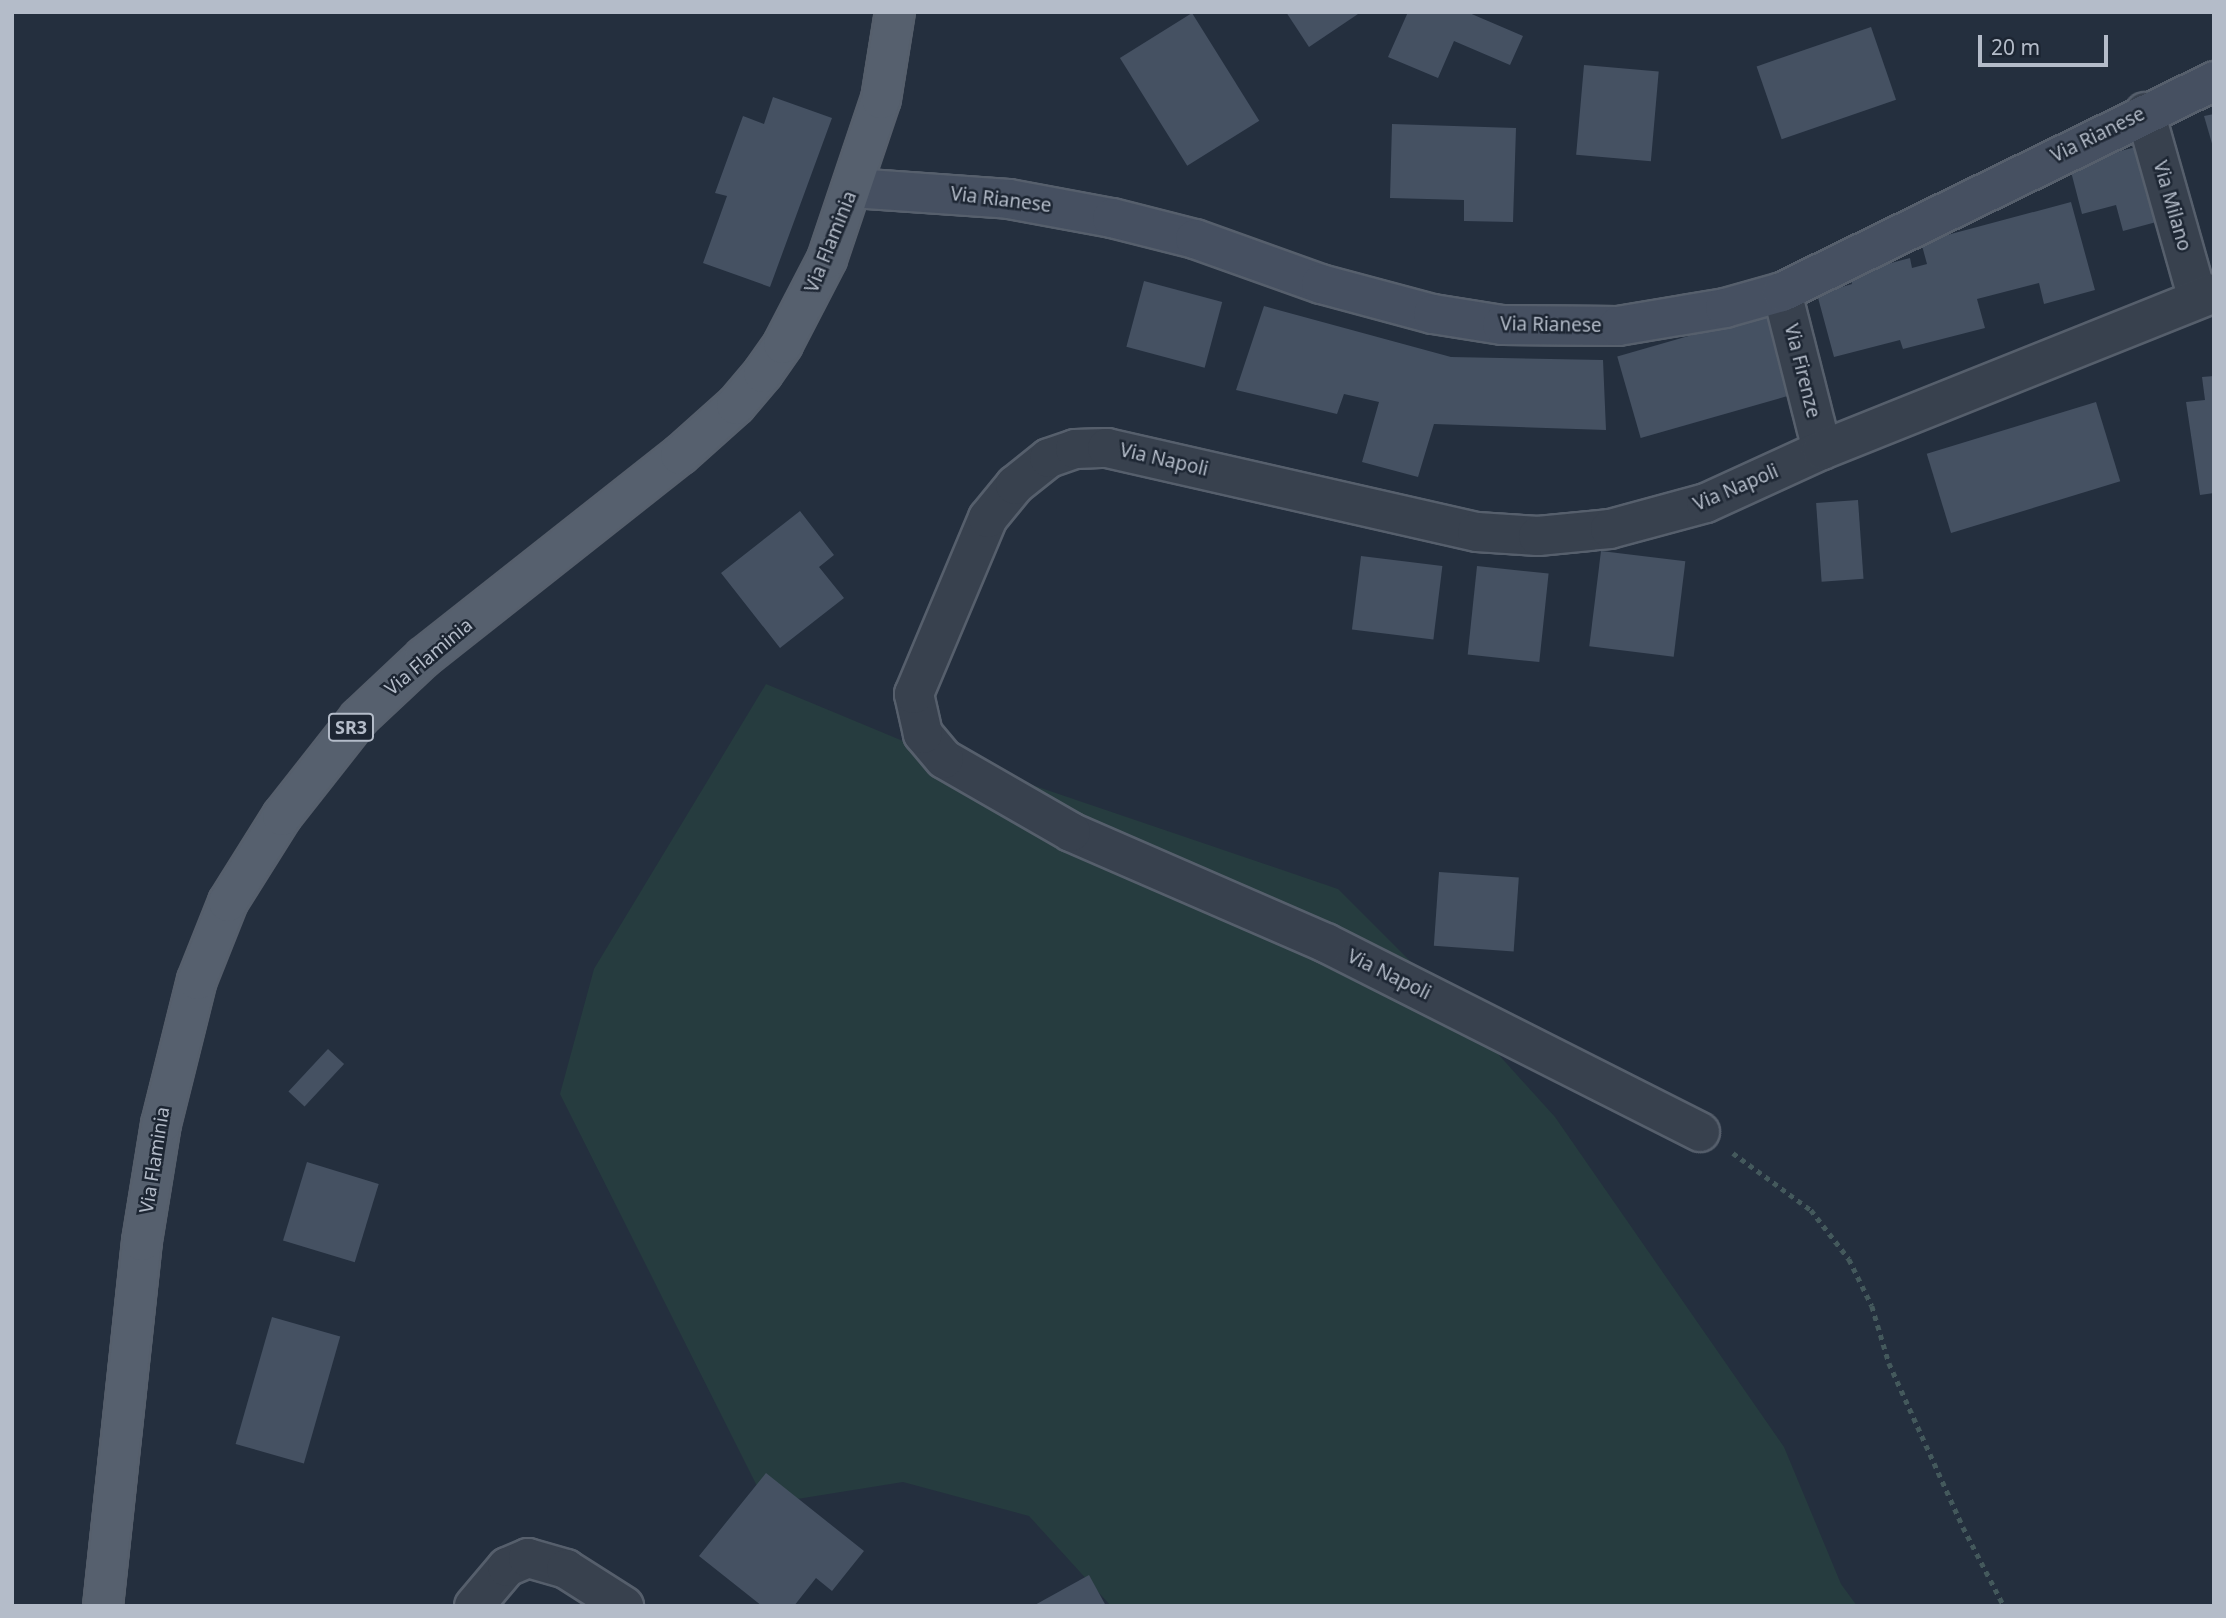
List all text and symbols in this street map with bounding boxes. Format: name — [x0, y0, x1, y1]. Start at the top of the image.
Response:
scale bar — [1981, 21, 2110, 65]
text: 20 m — [1991, 33, 2040, 61]
street label: Via Rianese — [2047, 102, 2149, 168]
street label: Via Milano — [2148, 158, 2196, 254]
street label: Via Rianese — [949, 182, 1053, 218]
street label: Via Flaminia — [800, 188, 862, 296]
street label: Via Rianese — [1500, 313, 1602, 337]
street label: Via Firenze — [1779, 322, 1825, 420]
street label: Via Napoli — [1118, 439, 1210, 481]
street label: Via Napoli — [1690, 460, 1782, 516]
street label: Via Flaminia — [381, 614, 477, 700]
road number: SR3 — [326, 712, 376, 742]
street label: Via Napoli — [1344, 945, 1434, 1005]
street label: Via Flaminia — [135, 1105, 175, 1215]

